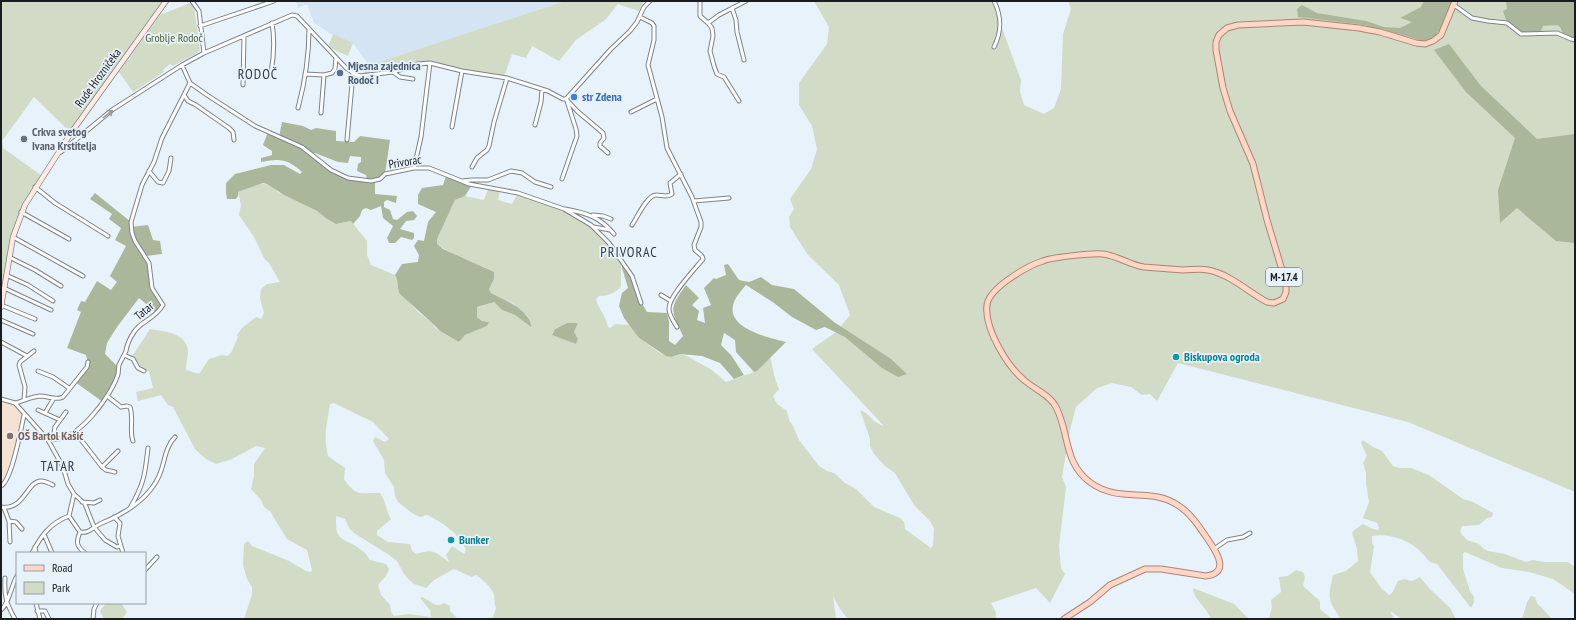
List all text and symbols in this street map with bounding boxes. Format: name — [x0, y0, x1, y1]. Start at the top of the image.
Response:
park label: Groblje Rodoč — [145, 30, 204, 45]
street label: Rude Hrozničeka — [71, 45, 124, 110]
place label: Mjesna zajednica Rodoč I — [348, 58, 421, 87]
district label: RODOČ — [238, 65, 278, 83]
marker: Mjesna zajednica Rodoč I — [335, 68, 345, 78]
place label: str Zdena — [582, 89, 622, 104]
marker: str Zdena — [569, 92, 579, 102]
one-way arrow — [102, 109, 113, 118]
place label: Crkva svetog Ivana Krstitelja — [32, 124, 97, 153]
marker: Crkva svetog Ivana Krstitelja — [19, 134, 29, 144]
street label: Privorac — [387, 151, 423, 172]
district label: PRIVORAC — [600, 243, 658, 261]
road number: M-17.4 — [1266, 268, 1302, 286]
street label: Tatar — [131, 298, 157, 323]
place label: Biskupova ogroda — [1184, 349, 1260, 364]
marker: Biskupova ogroda — [1171, 352, 1181, 362]
place label: OŠ Bartol Kašić — [18, 428, 84, 443]
marker: OŠ Bartol Kašić — [5, 431, 15, 441]
district label: TATAR — [40, 457, 76, 475]
place label: Bunker — [459, 532, 490, 547]
marker: Bunker — [446, 535, 456, 545]
legend — [16, 552, 146, 604]
text: Road — [52, 560, 72, 575]
text: Park — [52, 580, 70, 595]

